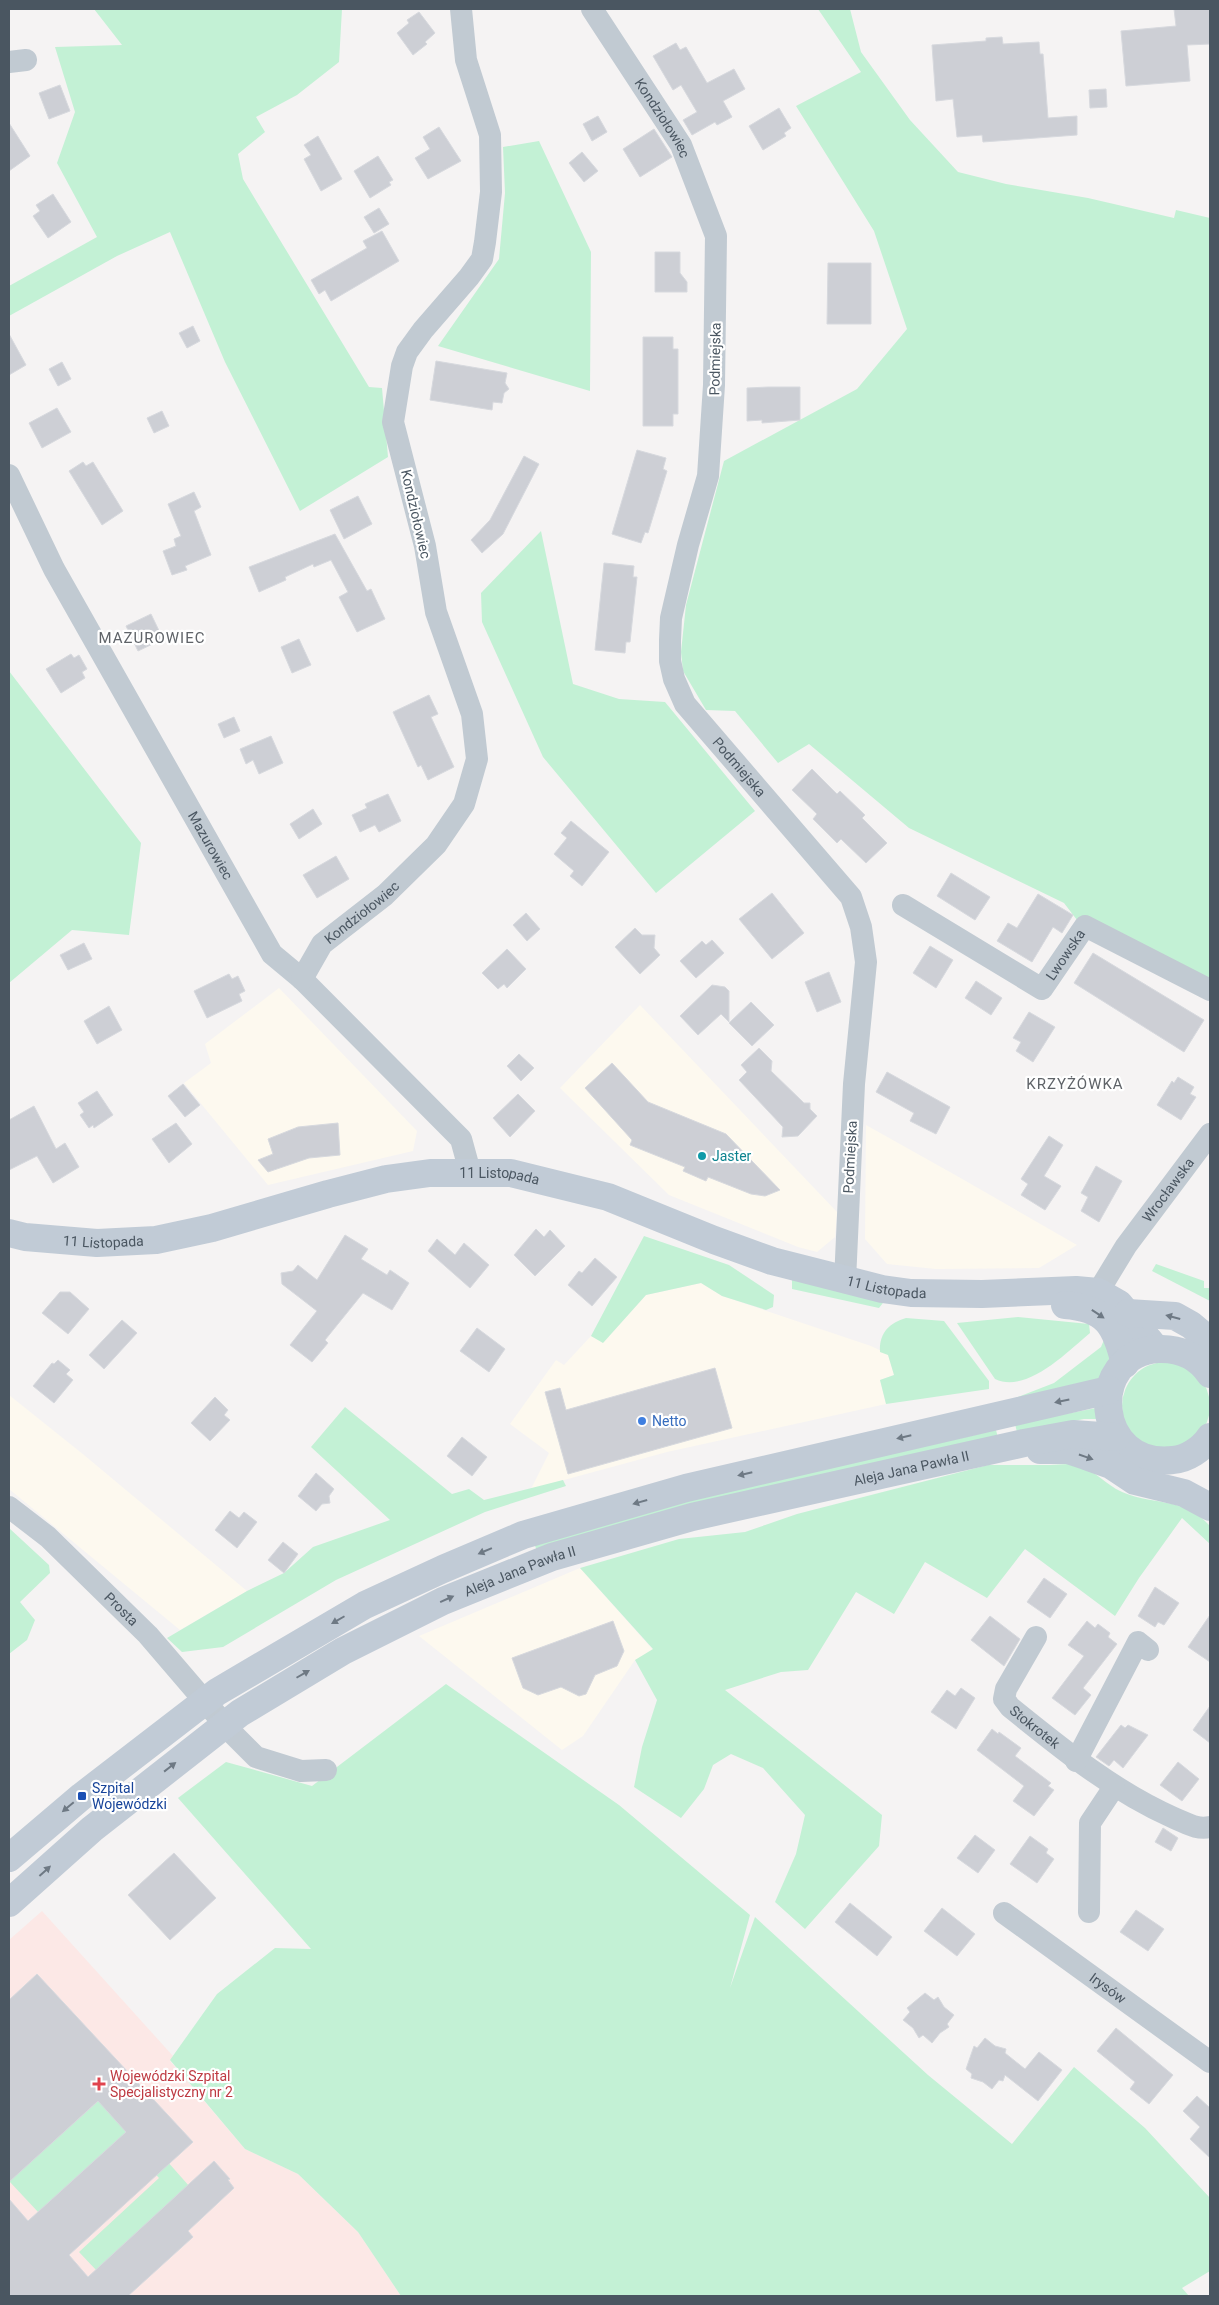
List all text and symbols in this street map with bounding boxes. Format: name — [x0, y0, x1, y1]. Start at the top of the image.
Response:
street label: Kondziołowiec — [632, 75, 693, 160]
street label: Podmiejska — [706, 322, 724, 396]
street label: Kondziołowiec — [398, 468, 434, 560]
district label: MAZUROWIEC — [99, 629, 205, 647]
street label: Podmiejska — [709, 734, 769, 800]
street label: Mazurowiec — [185, 809, 236, 882]
street label: Kondziołowiec — [321, 878, 402, 947]
street label: Lwowska — [1043, 926, 1088, 983]
district label: KRZYŻÓWKA — [1026, 1075, 1124, 1093]
street label: Podmiejska — [840, 1120, 860, 1194]
place label: Jaster — [712, 1148, 752, 1164]
marker: Jaster — [696, 1150, 708, 1162]
street label: Wrocławska — [1139, 1155, 1197, 1225]
street label: 11 Listopada — [459, 1165, 541, 1188]
street label: 11 Listopada — [62, 1232, 144, 1251]
street label: 11 Listopada — [845, 1272, 926, 1301]
one-way arrow — [1091, 1310, 1105, 1319]
one-way arrow — [1165, 1313, 1180, 1321]
one-way arrow — [1054, 1397, 1070, 1405]
place label: Netto — [652, 1413, 686, 1429]
marker: Netto — [636, 1415, 648, 1427]
one-way arrow — [896, 1433, 911, 1441]
street label: Aleja Jana Pawła II — [852, 1447, 971, 1489]
one-way arrow — [1079, 1453, 1094, 1461]
one-way arrow — [738, 1470, 753, 1478]
one-way arrow — [632, 1498, 647, 1506]
street label: Aleja Jana Pawła II — [462, 1543, 578, 1600]
one-way arrow — [477, 1547, 492, 1555]
street label: Prosta — [101, 1589, 142, 1629]
one-way arrow — [440, 1595, 454, 1603]
one-way arrow — [331, 1616, 345, 1625]
one-way arrow — [295, 1670, 310, 1678]
street label: Stokrotek — [1007, 1702, 1064, 1752]
one-way arrow — [163, 1762, 176, 1773]
place label: Szpital Wojewódzki — [92, 1780, 167, 1812]
marker: Szpital Wojewódzki — [76, 1790, 88, 1802]
one-way arrow — [61, 1802, 74, 1813]
one-way arrow — [39, 1866, 51, 1877]
street label: Irysów — [1086, 1970, 1129, 2007]
place label: Wojewódzki Szpital Specjalistyczny nr 2 — [110, 2068, 233, 2100]
marker: Wojewódzki Szpital Specjalistyczny nr 2 — [92, 2077, 106, 2091]

